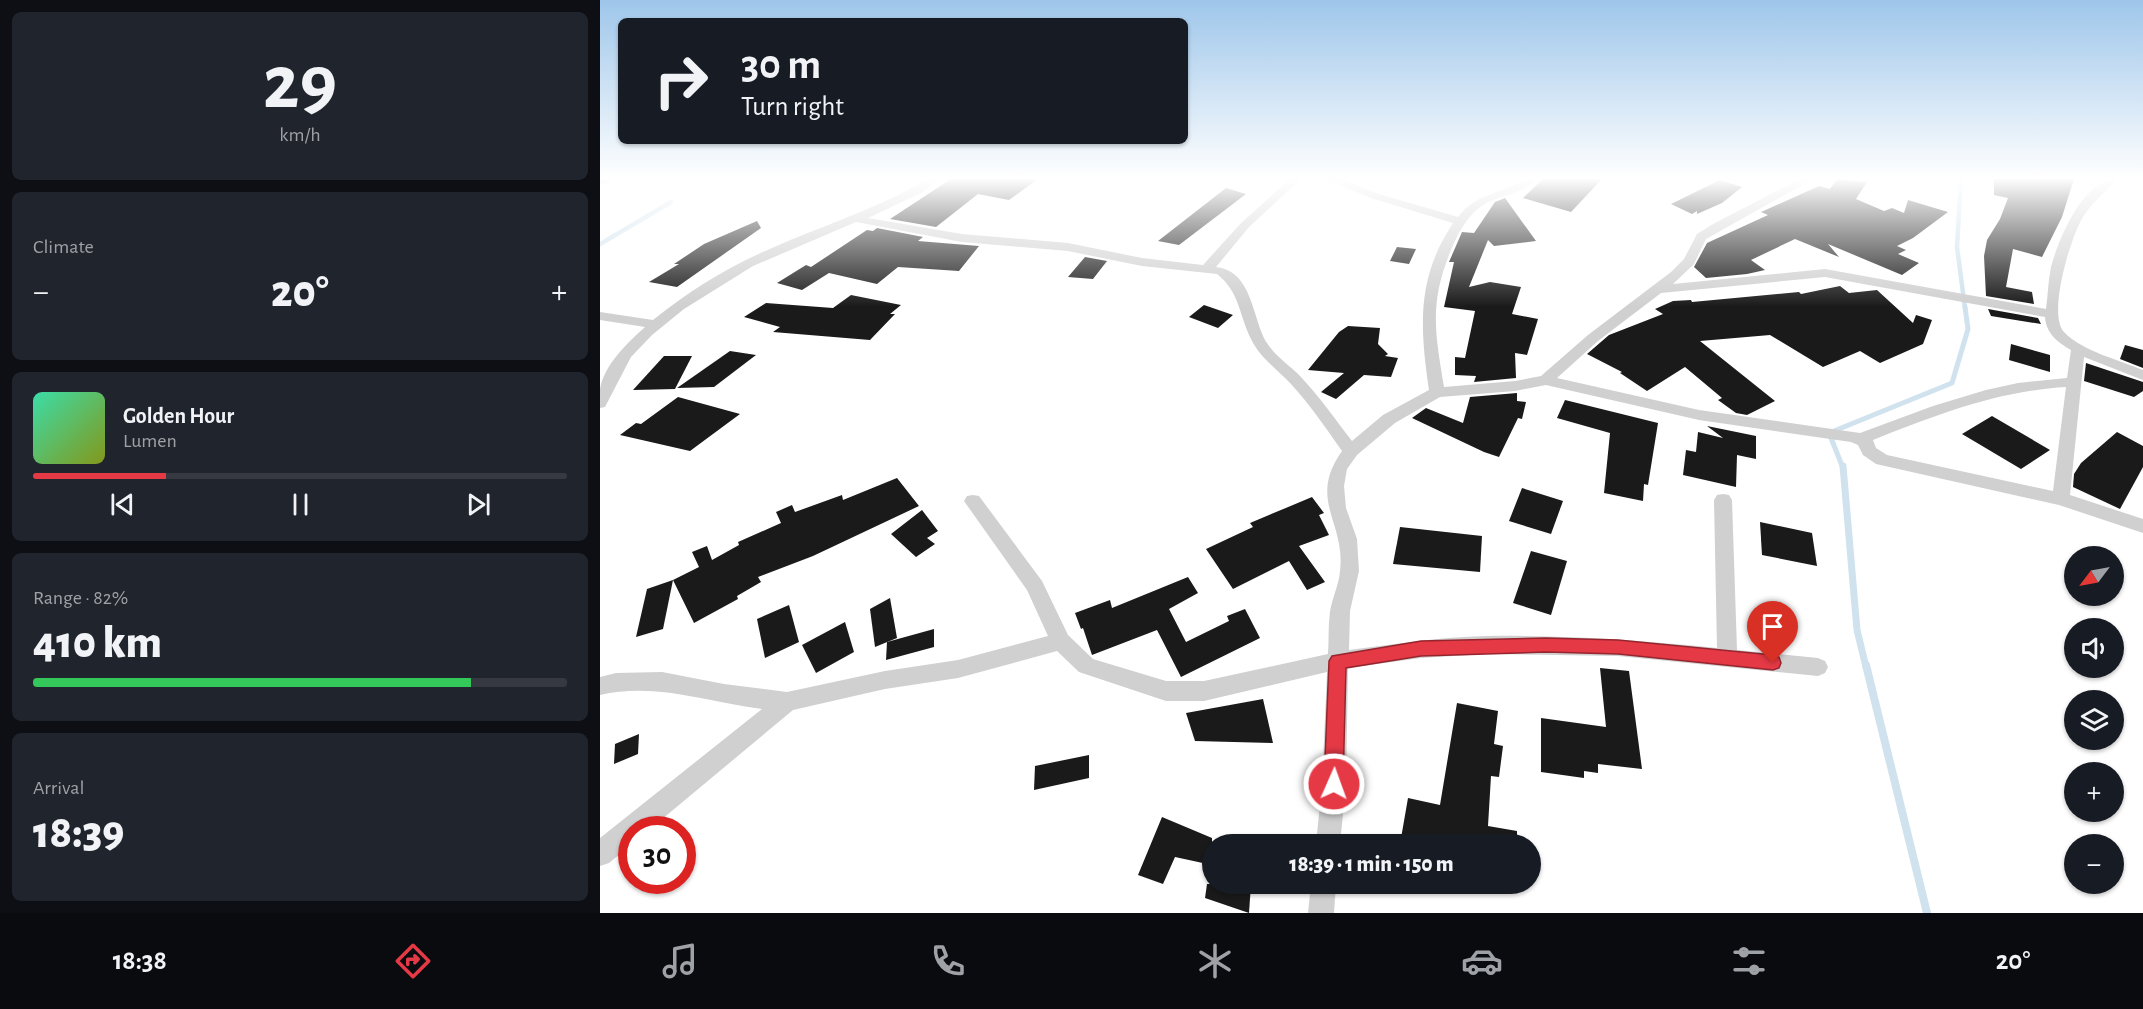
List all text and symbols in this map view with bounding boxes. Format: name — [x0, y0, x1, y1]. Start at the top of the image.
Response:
icon: right — [642, 42, 720, 120]
text: 30 m — [741, 44, 821, 86]
text: 29 — [263, 45, 337, 123]
text: Turn right — [741, 93, 844, 120]
text: km/h — [279, 125, 321, 145]
text: Climate — [33, 237, 94, 257]
text: 20° — [271, 270, 329, 315]
text: − — [33, 276, 49, 309]
text: + — [551, 276, 567, 309]
text: Golden Hour — [123, 405, 234, 427]
text: Lumen — [123, 431, 177, 451]
icon: previous — [106, 488, 139, 521]
icon: pause — [284, 488, 317, 521]
icon: next — [462, 488, 495, 521]
north arrow — [2064, 546, 2124, 606]
map controls — [2064, 546, 2124, 894]
text: Range · 82% — [33, 588, 128, 608]
pin — [1747, 601, 1798, 663]
icon: arrive — [1756, 610, 1789, 643]
button: sound — [2064, 618, 2124, 678]
text: 410 km — [33, 621, 162, 666]
button: layers — [2064, 690, 2124, 750]
position arrow — [1302, 752, 1366, 816]
button: + — [2064, 762, 2124, 822]
text: Arrival — [33, 778, 84, 798]
text: 18:39 — [33, 811, 124, 856]
speed limit sign: 30 — [618, 816, 696, 894]
button: − — [2064, 834, 2124, 894]
text: 18:39 · 1 min · 150 m — [1289, 853, 1454, 875]
icon: directions — [392, 940, 434, 982]
icon: music — [659, 940, 701, 982]
icon: phone — [927, 940, 969, 982]
icon: climate — [1194, 940, 1236, 982]
icon: car — [1461, 940, 1503, 982]
icon: filters — [1728, 940, 1770, 982]
text: 18:38 — [113, 947, 167, 974]
text: 20° — [1996, 947, 2030, 974]

